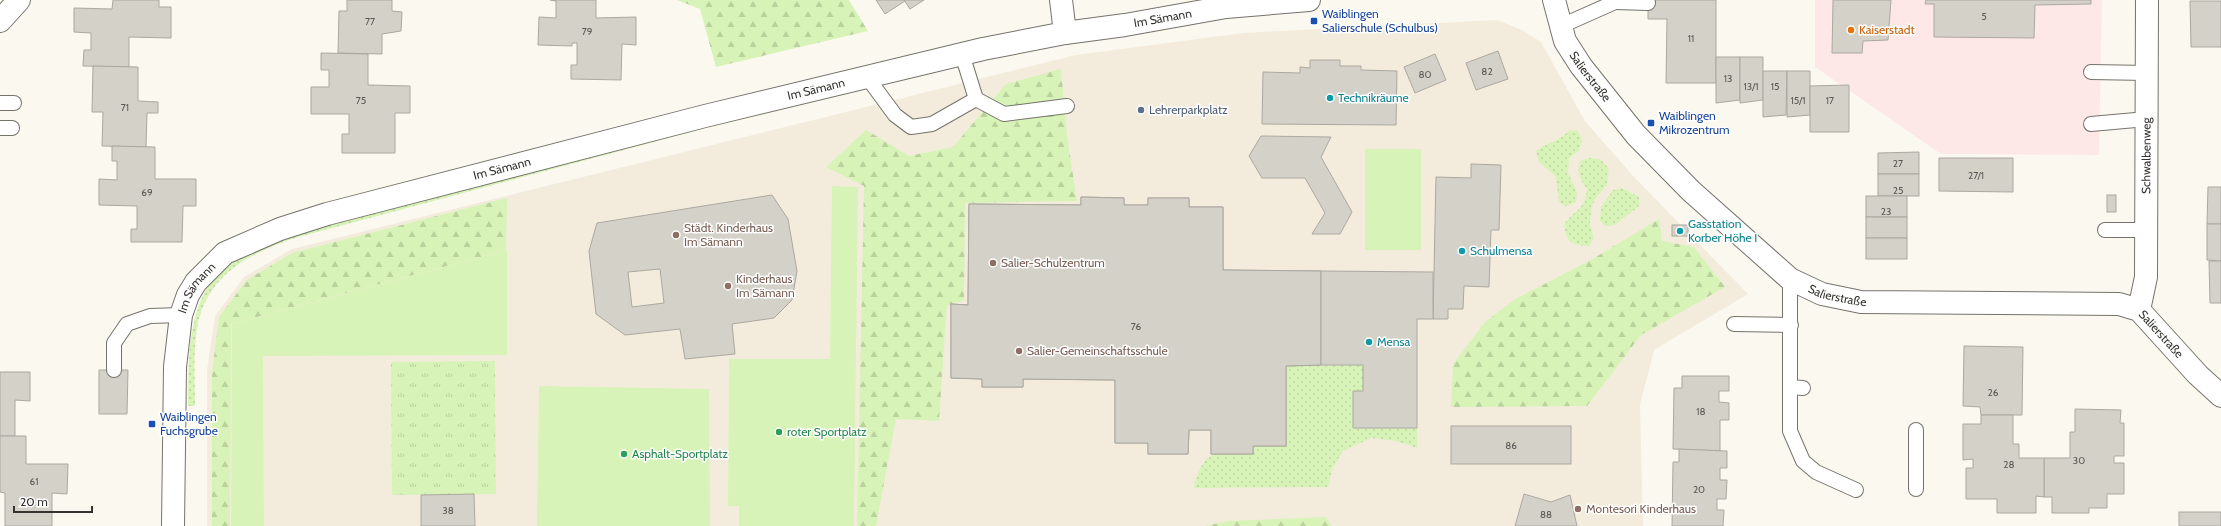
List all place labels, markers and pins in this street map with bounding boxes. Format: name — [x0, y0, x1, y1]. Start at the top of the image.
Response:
place label: Waiblingen Salierschule (Schulbus) — [1322, 6, 1438, 35]
marker: Waiblingen Salierschule (Schulbus) — [1309, 16, 1319, 26]
place label: Kaiserstadt — [1859, 22, 1914, 37]
marker: Kaiserstadt — [1846, 25, 1856, 35]
place label: Technikräume — [1338, 90, 1409, 105]
marker: Technikräume — [1325, 93, 1335, 103]
place label: Lehrerparkplatz — [1149, 102, 1228, 117]
marker: Lehrerparkplatz — [1136, 105, 1146, 115]
place label: Waiblingen Mikrozentrum — [1659, 108, 1730, 137]
marker: Waiblingen Mikrozentrum — [1646, 118, 1656, 128]
place label: Gasstation Korber Höhe I — [1688, 216, 1757, 245]
place label: Städt. Kinderhaus Im Sämann — [684, 220, 773, 249]
marker: Gasstation Korber Höhe I — [1675, 226, 1685, 236]
marker: Städt. Kinderhaus Im Sämann — [671, 230, 681, 240]
place label: Schulmensa — [1470, 243, 1532, 258]
marker: Schulmensa — [1457, 246, 1467, 256]
place label: Salier-Schulzentrum — [1001, 255, 1105, 270]
marker: Salier-Schulzentrum — [988, 258, 998, 268]
place label: Kinderhaus Im Sämann — [736, 271, 795, 300]
marker: Kinderhaus Im Sämann — [723, 281, 733, 291]
place label: Mensa — [1377, 334, 1410, 349]
marker: Mensa — [1364, 337, 1374, 347]
place label: Salier-Gemeinschaftsschule — [1027, 343, 1168, 358]
marker: Salier-Gemeinschaftsschule — [1014, 346, 1024, 356]
place label: Waiblingen Fuchsgrube — [160, 409, 218, 438]
marker: Waiblingen Fuchsgrube — [147, 419, 157, 429]
place label: roter Sportplatz — [787, 424, 867, 439]
marker: roter Sportplatz — [774, 427, 784, 437]
place label: Asphalt-Sportplatz — [632, 446, 728, 461]
marker: Asphalt-Sportplatz — [619, 449, 629, 459]
place label: Montesori Kinderhaus — [1586, 501, 1696, 516]
marker: Montesori Kinderhaus — [1573, 504, 1583, 514]

